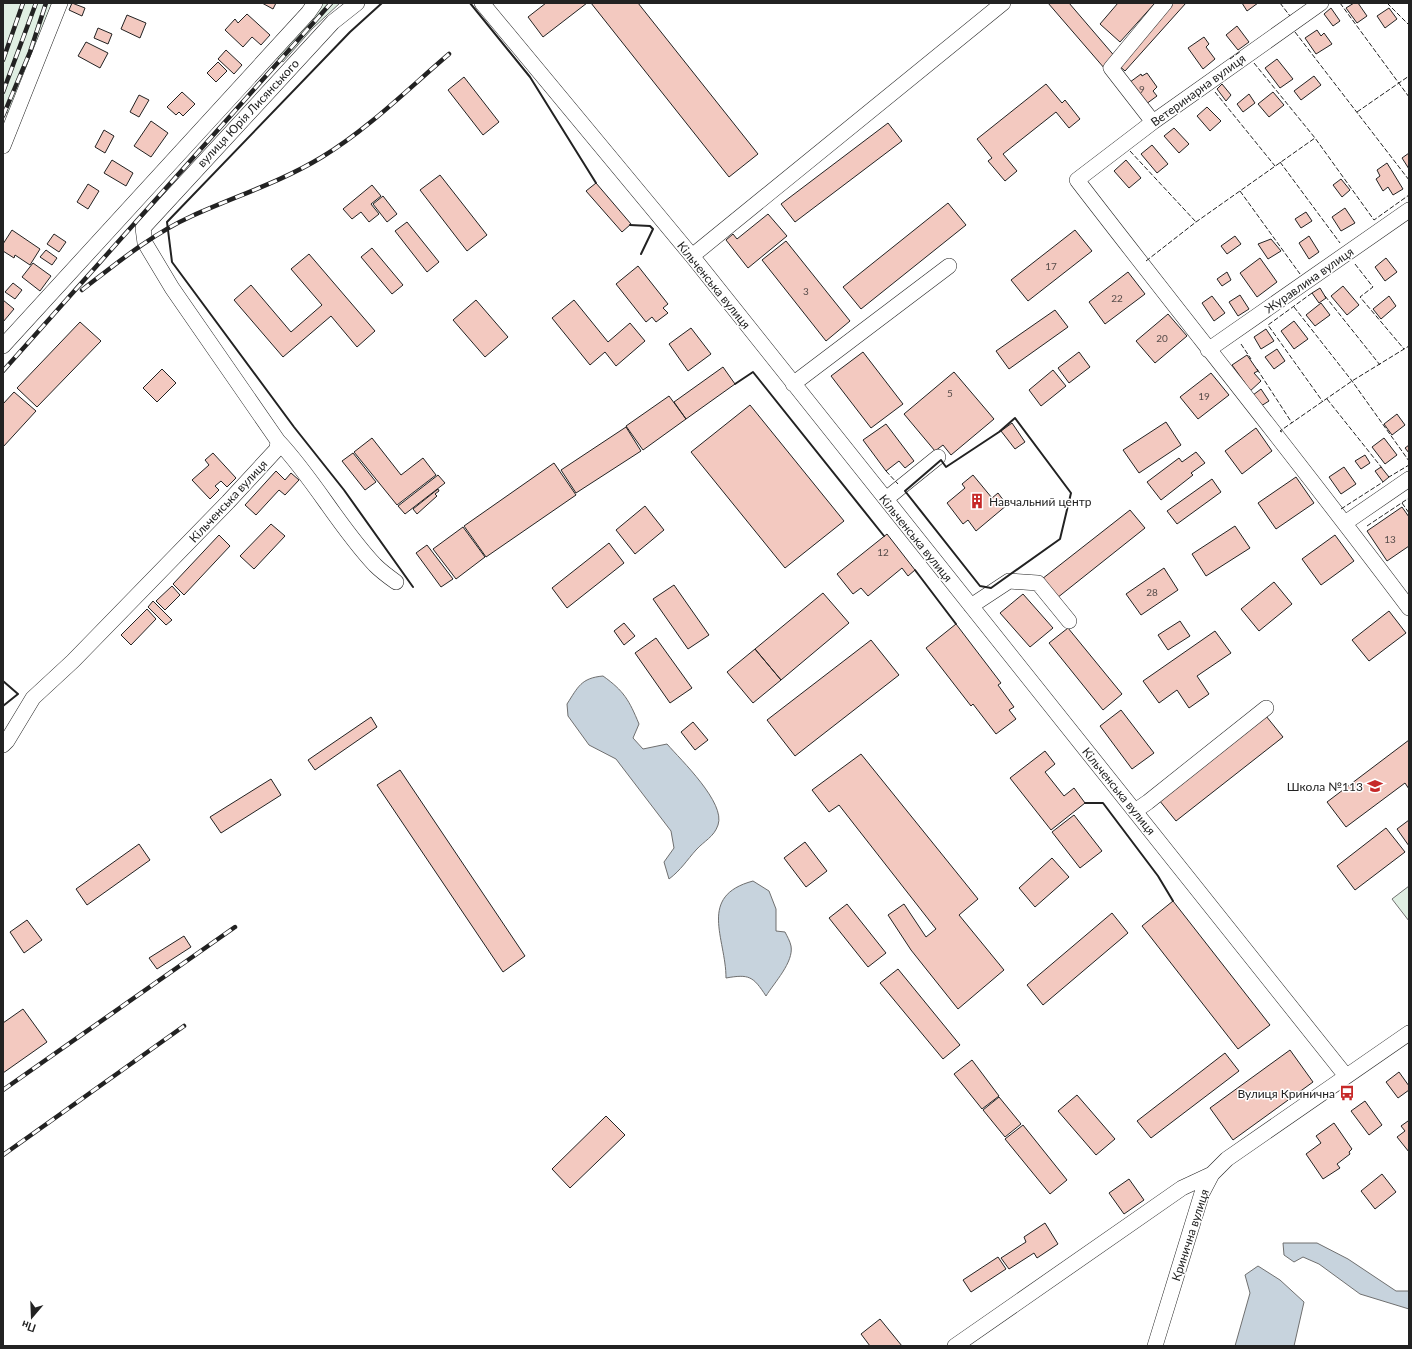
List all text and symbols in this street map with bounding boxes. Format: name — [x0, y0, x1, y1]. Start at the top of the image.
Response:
street label: Ветеринарна вулиця — [1148, 51, 1248, 129]
street label: вулиця Юрія Лисянського — [194, 56, 302, 170]
house number: 9 — [1139, 83, 1145, 95]
street label: Кільченська вулиця — [674, 238, 754, 332]
street label: Журавлина вулиця — [1262, 244, 1356, 316]
house number: 17 — [1045, 260, 1057, 272]
house number: 3 — [803, 285, 809, 297]
house number: 22 — [1111, 292, 1123, 304]
house number: 20 — [1156, 332, 1168, 344]
house number: 5 — [947, 387, 953, 399]
house number: 19 — [1198, 390, 1210, 402]
street label: Кільченська вулиця — [186, 456, 270, 546]
street label: Кільченська вулиця — [876, 491, 956, 585]
building icon: Навчальний центр — [968, 492, 986, 510]
place label: Навчальний центр — [989, 494, 1092, 509]
house number: 13 — [1384, 533, 1396, 545]
house number: 12 — [877, 546, 889, 558]
house number: 28 — [1146, 586, 1158, 598]
street label: Кільченська вулиця — [1079, 744, 1159, 838]
school or university icon: Школа №113 — [1366, 777, 1384, 795]
place label: Школа №113 — [1287, 779, 1363, 794]
bus stop icon: Вулиця Кринична — [1338, 1084, 1356, 1102]
place label: Вулиця Кринична — [1237, 1086, 1335, 1101]
street label: Кринична вулиця — [1168, 1187, 1212, 1283]
north arrow — [12, 1297, 52, 1337]
text: Пн — [20, 1318, 38, 1335]

